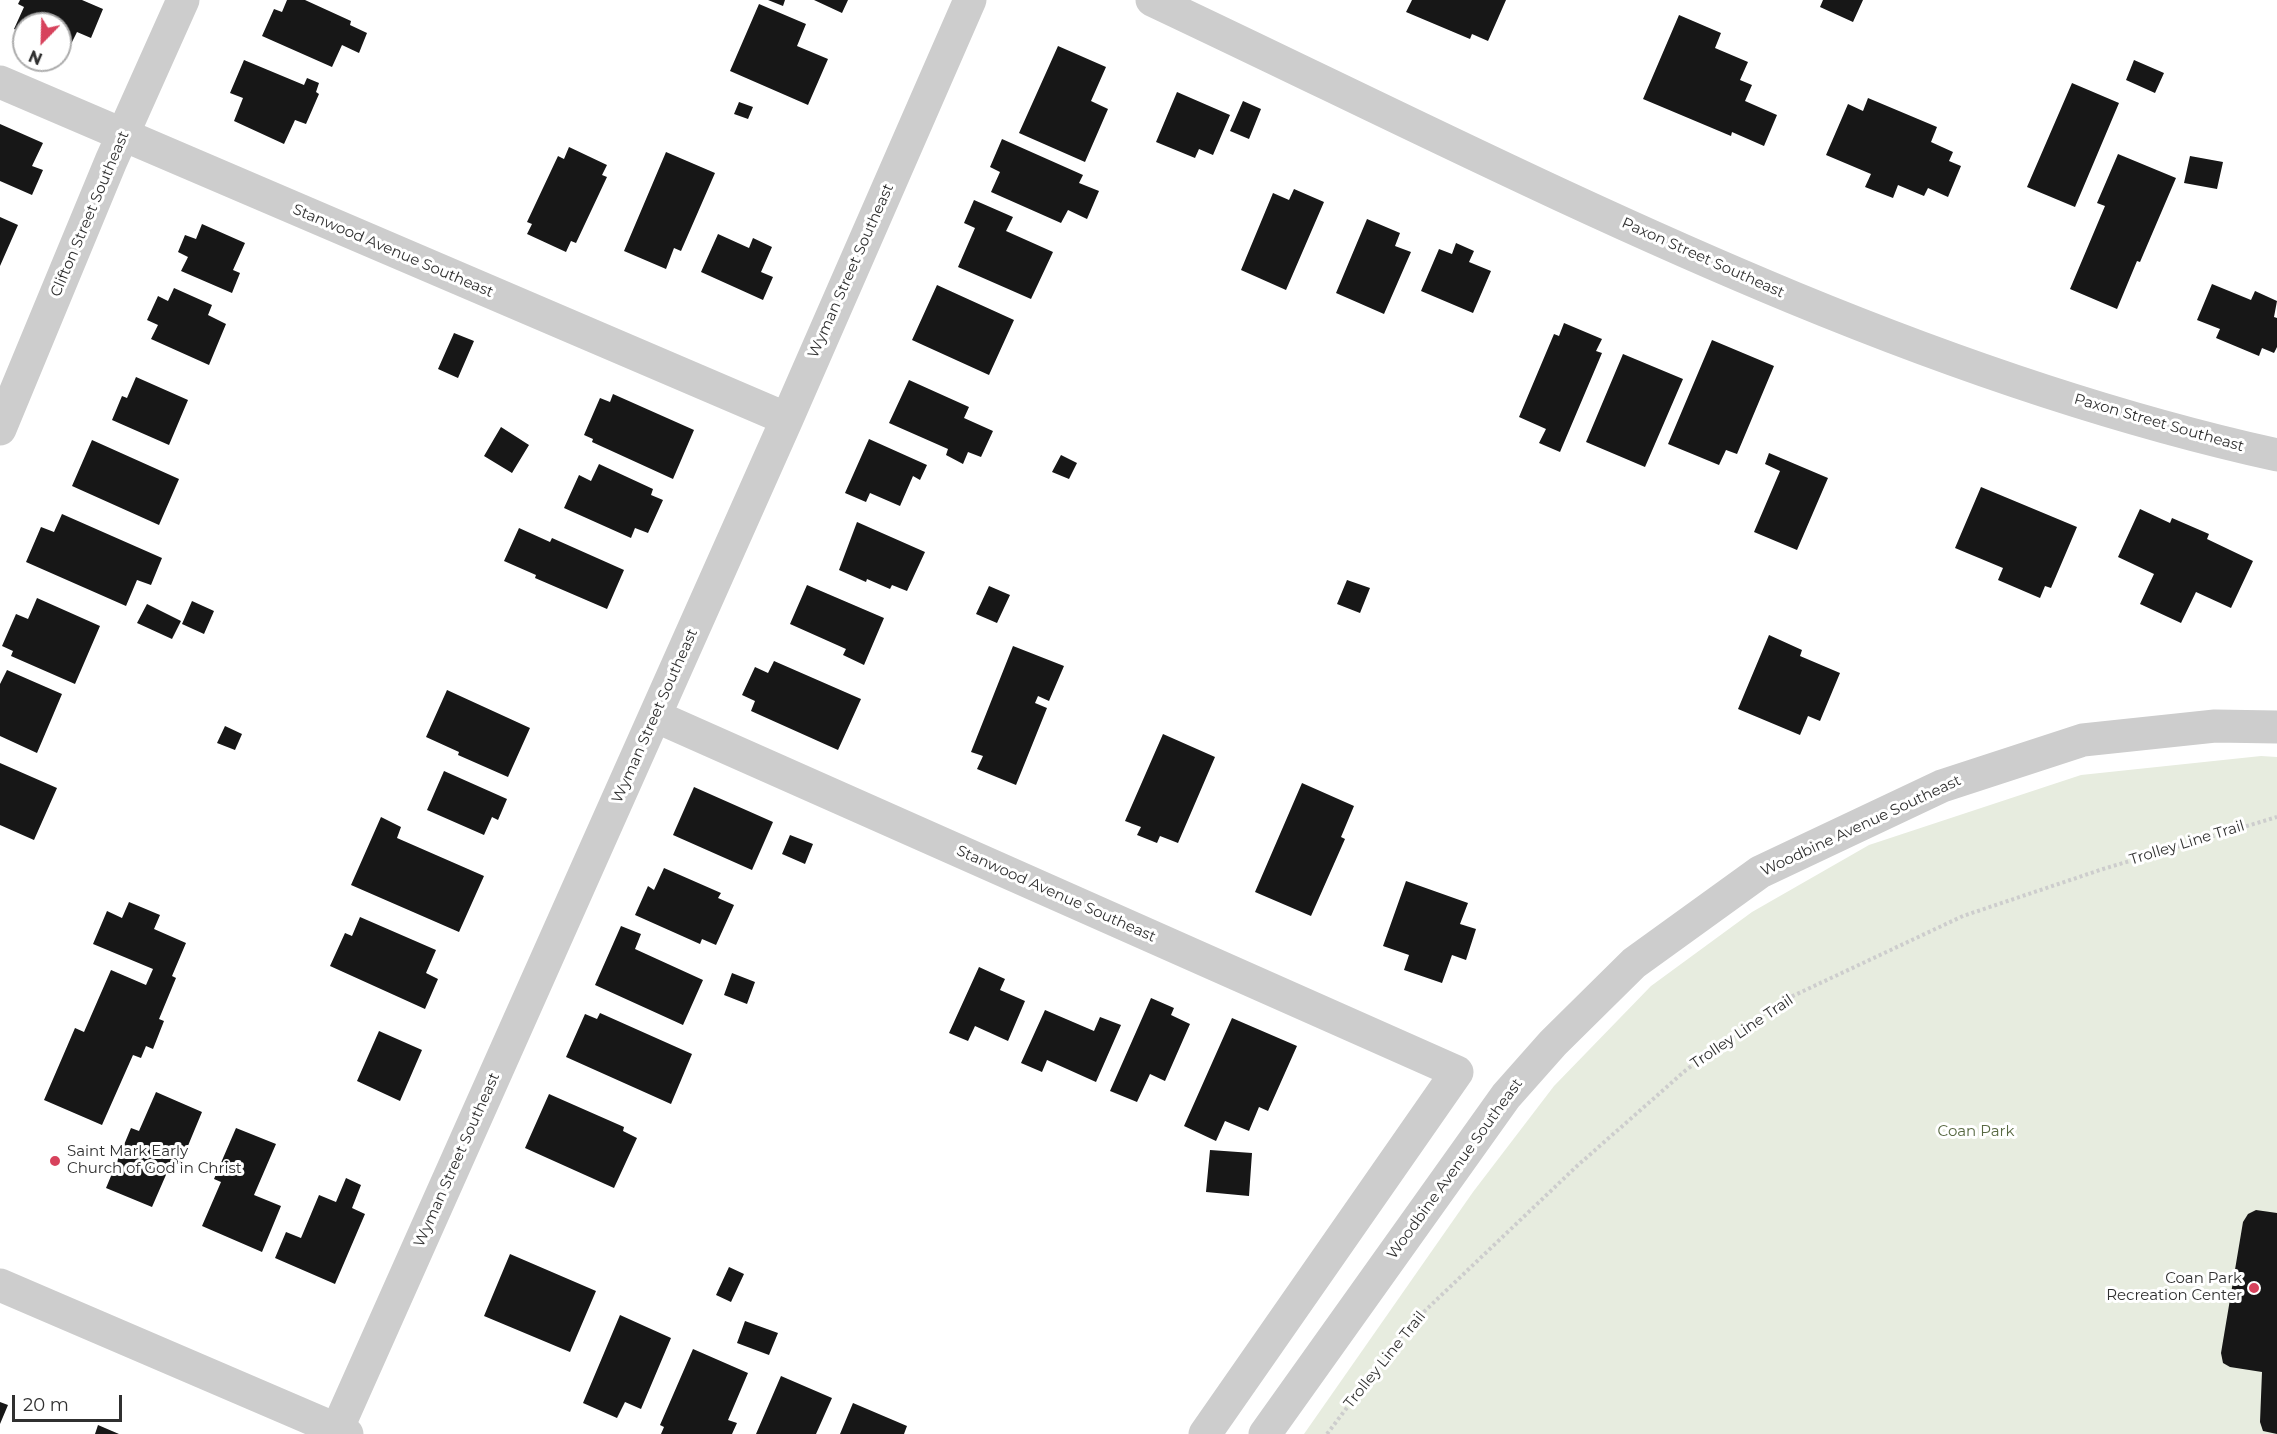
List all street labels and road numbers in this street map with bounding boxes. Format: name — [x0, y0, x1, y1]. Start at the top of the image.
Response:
street label: Clifton Street Southeast — [47, 128, 133, 300]
street label: Wyman Street Southeast — [804, 181, 898, 361]
street label: Stanwood Avenue Southeast — [290, 200, 496, 302]
street label: Paxon Street Southeast — [1619, 214, 1787, 302]
street label: Paxon Street Southeast — [2072, 390, 2246, 456]
street label: Wyman Street Southeast — [608, 626, 702, 806]
street label: Woodbine Avenue Southeast — [1758, 772, 1964, 880]
street label: Trolley Line Trail — [2127, 817, 2247, 869]
street label: Stanwood Avenue Southeast — [954, 842, 1158, 946]
street label: Trolley Line Trail — [1687, 991, 1797, 1073]
street label: Wyman Street Southeast — [410, 1070, 504, 1250]
street label: Woodbine Avenue Southeast — [1383, 1075, 1527, 1263]
street label: Trolley Line Trail — [1340, 1308, 1430, 1412]

